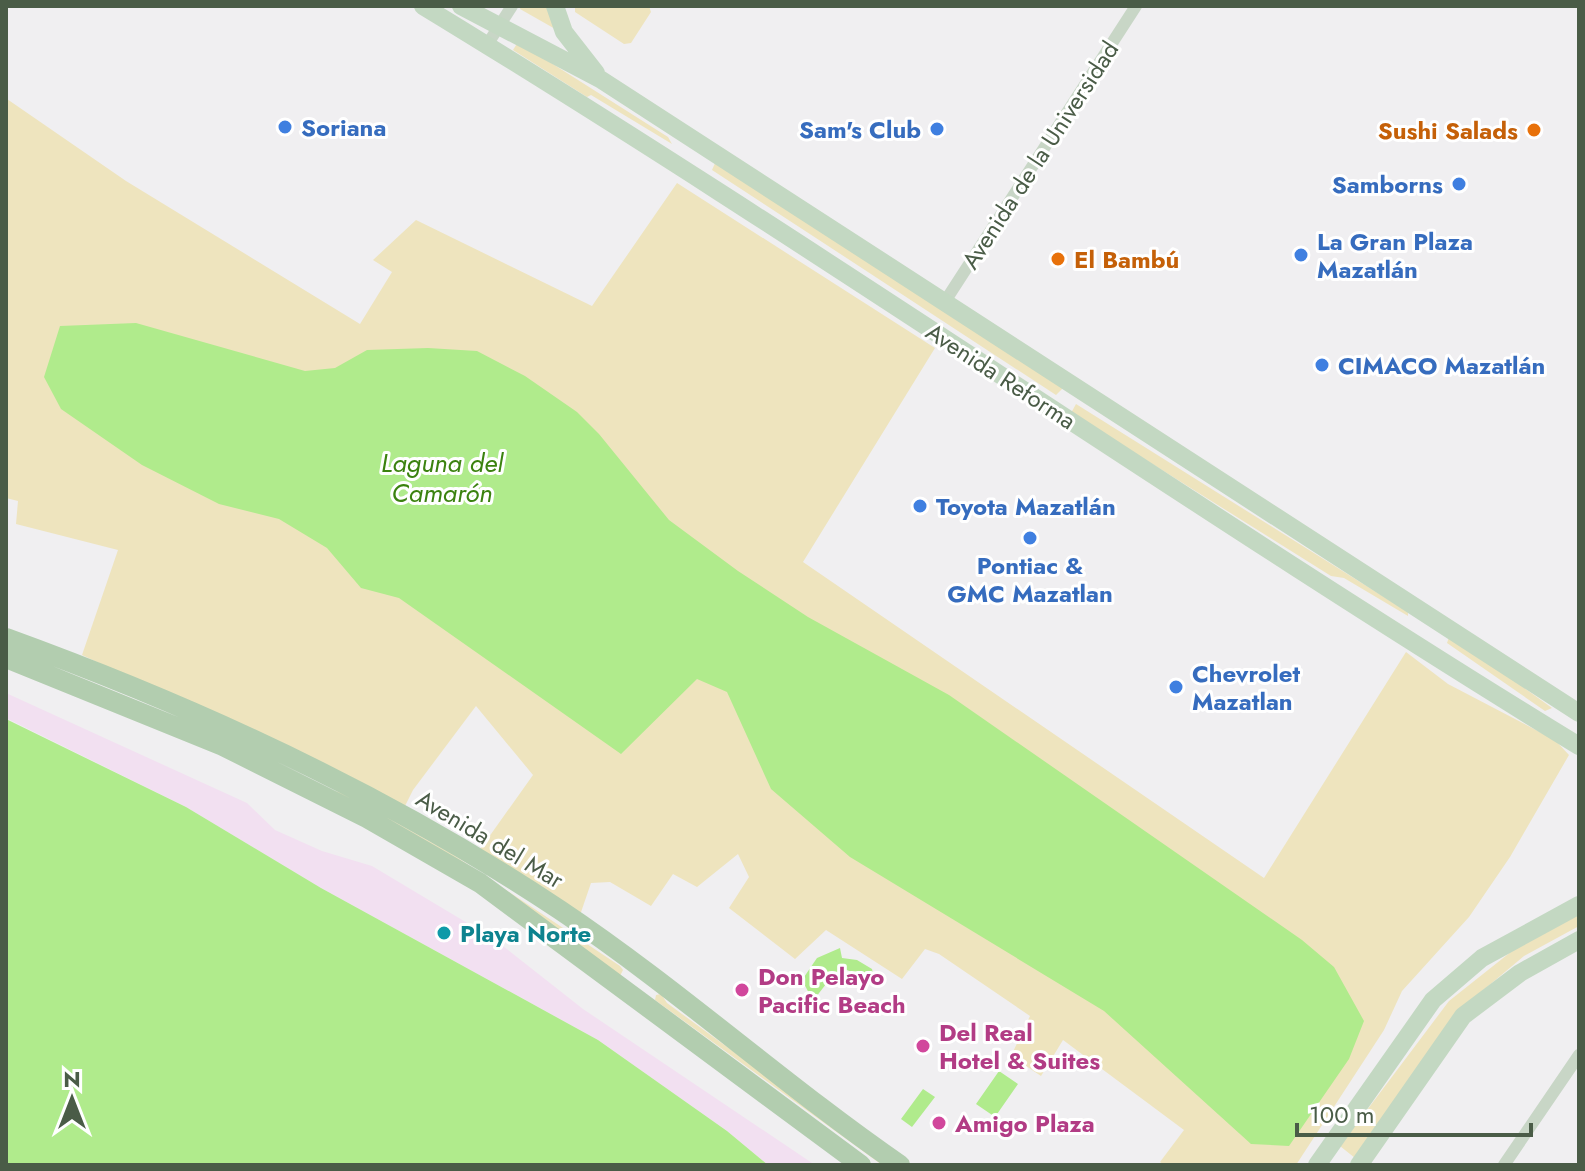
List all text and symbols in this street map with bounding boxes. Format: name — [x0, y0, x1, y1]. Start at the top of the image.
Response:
street label: Avenida de la Universidad — [953, 34, 1127, 276]
place label: Soriana — [301, 110, 386, 145]
place label: Sam's Club — [799, 112, 921, 147]
place label: Sushi Salads — [1378, 113, 1518, 148]
marker: Soriana — [276, 118, 294, 136]
marker: Sam's Club — [928, 120, 946, 138]
marker: Sushi Salads — [1525, 121, 1543, 139]
place label: Samborns — [1332, 167, 1443, 202]
marker: Samborns — [1450, 175, 1468, 193]
place label: La Gran Plaza Mazatlán — [1317, 224, 1473, 287]
place label: El Bambú — [1074, 242, 1179, 277]
marker: La Gran Plaza Mazatlán — [1292, 246, 1310, 264]
marker: El Bambú — [1049, 250, 1067, 268]
street label: Avenida Reforma — [919, 314, 1083, 438]
place label: CIMACO Mazatlán — [1338, 348, 1545, 383]
marker: CIMACO Mazatlán — [1313, 356, 1331, 374]
water label: Laguna del Camarón — [381, 444, 504, 512]
place label: Toyota Mazatlán — [936, 489, 1116, 524]
marker: Toyota Mazatlán — [911, 497, 929, 515]
marker: Pontiac & GMC Mazatlan — [1021, 529, 1039, 547]
place label: Pontiac & GMC Mazatlan — [947, 548, 1113, 611]
place label: Chevrolet Mazatlan — [1192, 656, 1300, 719]
marker: Chevrolet Mazatlan — [1167, 678, 1185, 696]
street label: Avenida del Mar — [410, 781, 571, 897]
place label: Playa Norte — [460, 916, 591, 951]
marker: Playa Norte — [435, 924, 453, 942]
place label: Don Pelayo Pacific Beach — [758, 959, 906, 1022]
marker: Don Pelayo Pacific Beach — [733, 981, 751, 999]
place label: Del Real Hotel & Suites — [939, 1015, 1100, 1078]
marker: Del Real Hotel & Suites — [914, 1037, 932, 1055]
north arrow — [32, 1059, 112, 1139]
text: N — [63, 1063, 81, 1095]
scale bar — [1297, 1087, 1531, 1137]
text: 100 m — [1309, 1097, 1375, 1132]
place label: Amigo Plaza — [954, 1106, 1095, 1141]
marker: Amigo Plaza — [930, 1114, 948, 1132]

